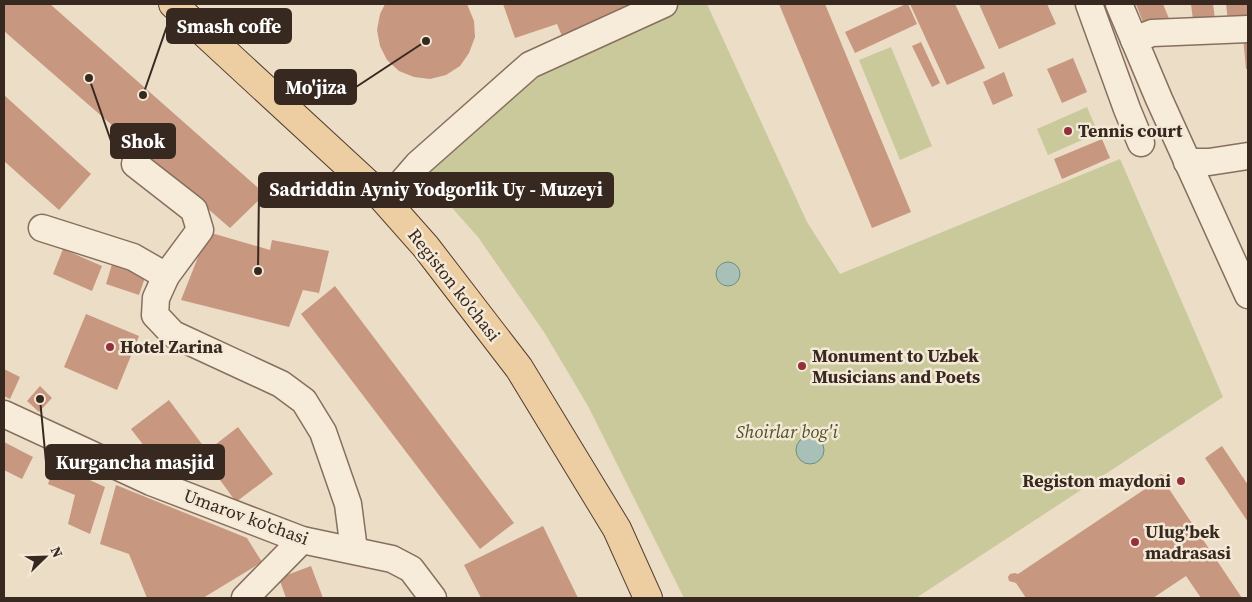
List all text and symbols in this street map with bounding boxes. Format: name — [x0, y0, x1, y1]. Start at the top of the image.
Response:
callout: Smash coffe — [167, 9, 291, 43]
text: Smash coffe — [177, 13, 281, 39]
callout: Mo'jiza — [275, 70, 356, 104]
text: Mo'jiza — [285, 74, 348, 100]
place label: Tennis court — [1078, 118, 1183, 143]
callout: Shok — [111, 124, 175, 158]
marker: Tennis court — [1062, 125, 1074, 137]
text: Shok — [121, 128, 166, 154]
callout: Sadriddin Ayniy Yodgorlik Uy - Muzeyi — [259, 173, 613, 207]
text: Sadriddin Ayniy Yodgorlik Uy - Muzeyi — [269, 176, 603, 202]
street label: Registon ko'chasi — [402, 223, 506, 346]
place label: Hotel Zarina — [120, 334, 223, 359]
marker: Hotel Zarina — [104, 341, 116, 353]
place label: Monument to Uzbek Musicians and Poets — [812, 343, 980, 389]
marker: Monument to Uzbek Musicians and Poets — [796, 360, 808, 372]
park label: Shoirlar bog'i — [736, 419, 839, 444]
callout: Kurgancha masjid — [46, 445, 224, 479]
text: Kurgancha masjid — [56, 449, 214, 475]
place label: Registon maydoni — [1022, 468, 1171, 493]
marker: Registon maydoni — [1175, 475, 1187, 487]
street label: Umarov ko'chasi — [180, 482, 312, 551]
place label: Ulug'bek mаdrаsasi — [1145, 519, 1231, 565]
north arrow — [20, 532, 70, 582]
marker: Ulug'bek mаdrаsasi — [1129, 536, 1141, 548]
text: N — [46, 543, 68, 561]

